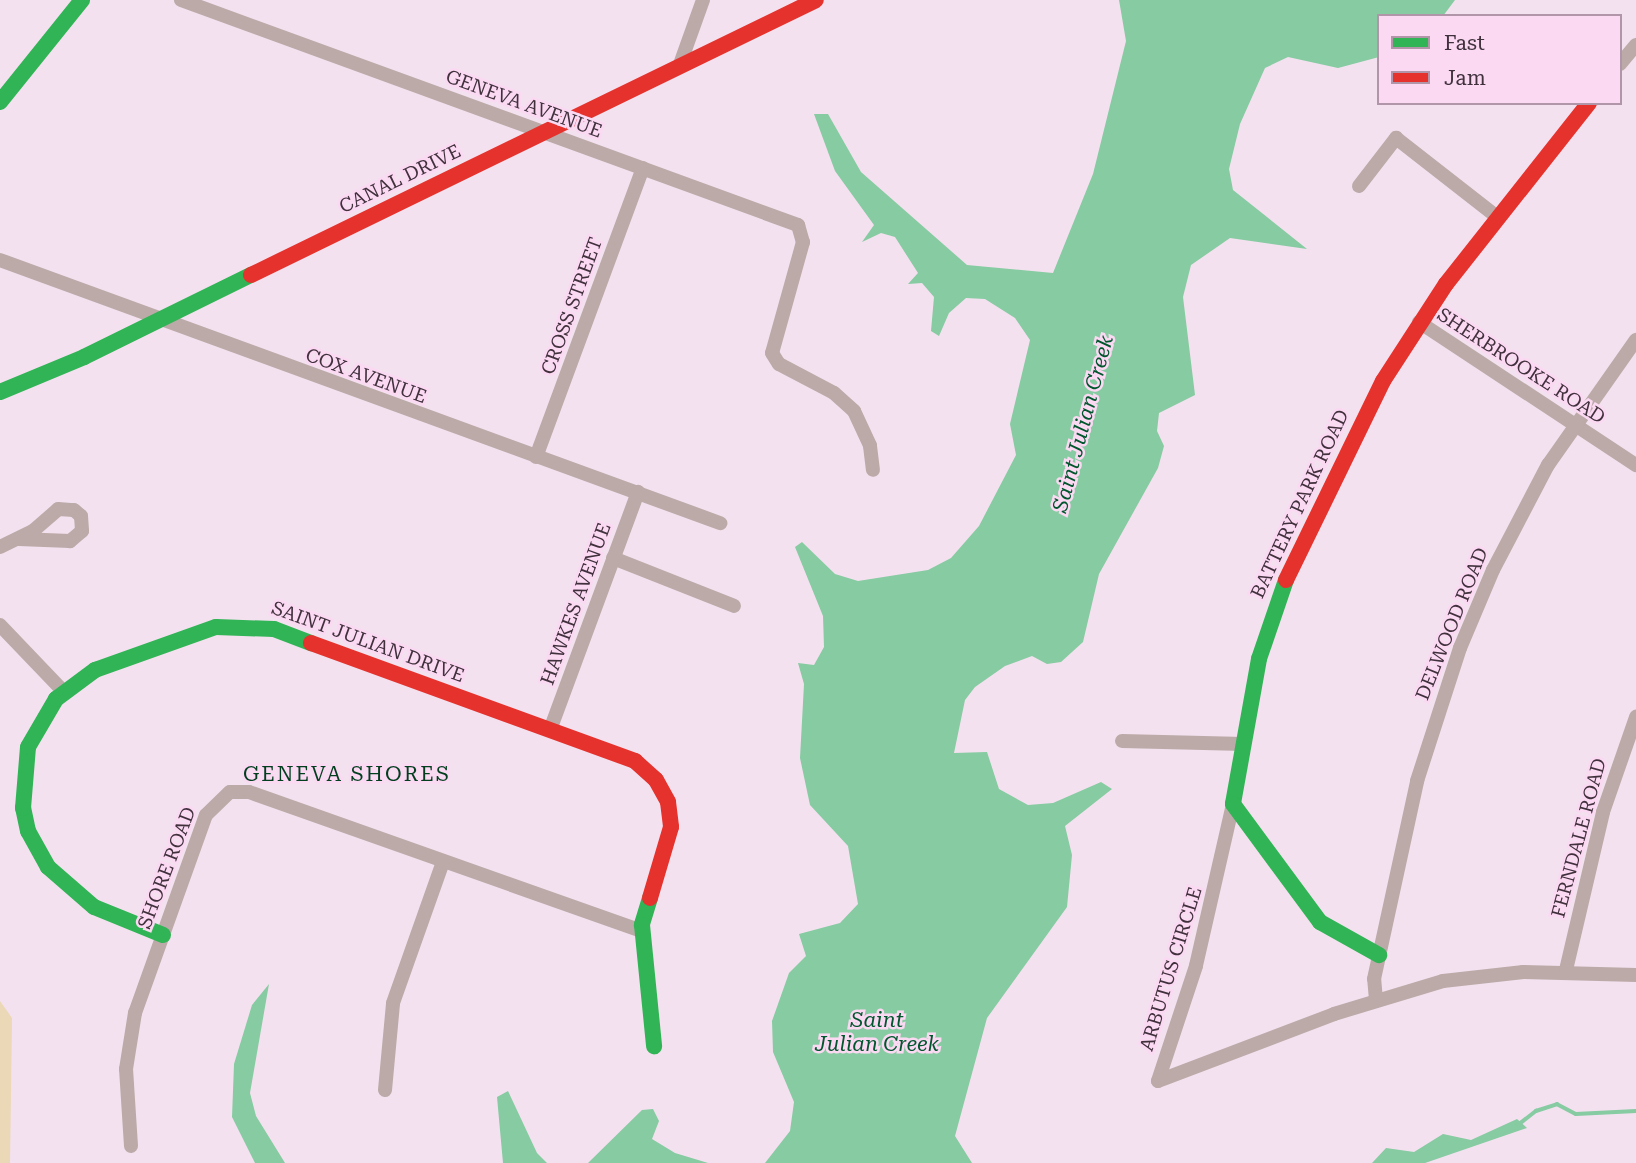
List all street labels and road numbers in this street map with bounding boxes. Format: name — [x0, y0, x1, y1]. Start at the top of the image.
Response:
street label: GENEVA AVENUE — [443, 65, 605, 143]
street label: CANAL DRIVE — [336, 140, 464, 218]
street label: CROSS STREET — [537, 234, 607, 378]
street label: SHERBROOKE ROAD — [1433, 303, 1609, 429]
street label: COX AVENUE — [302, 344, 430, 408]
street label: BATTERY PARK ROAD — [1246, 406, 1354, 602]
street label: HAWKES AVENUE — [536, 520, 616, 688]
street label: DELWOOD ROAD — [1411, 544, 1493, 704]
street label: SAINT JULIAN DRIVE — [268, 596, 468, 688]
street label: FERNDALE ROAD — [1547, 756, 1611, 920]
street label: SHORE ROAD — [133, 804, 201, 932]
street label: ARBUTUS CIRCLE — [1135, 884, 1207, 1054]

